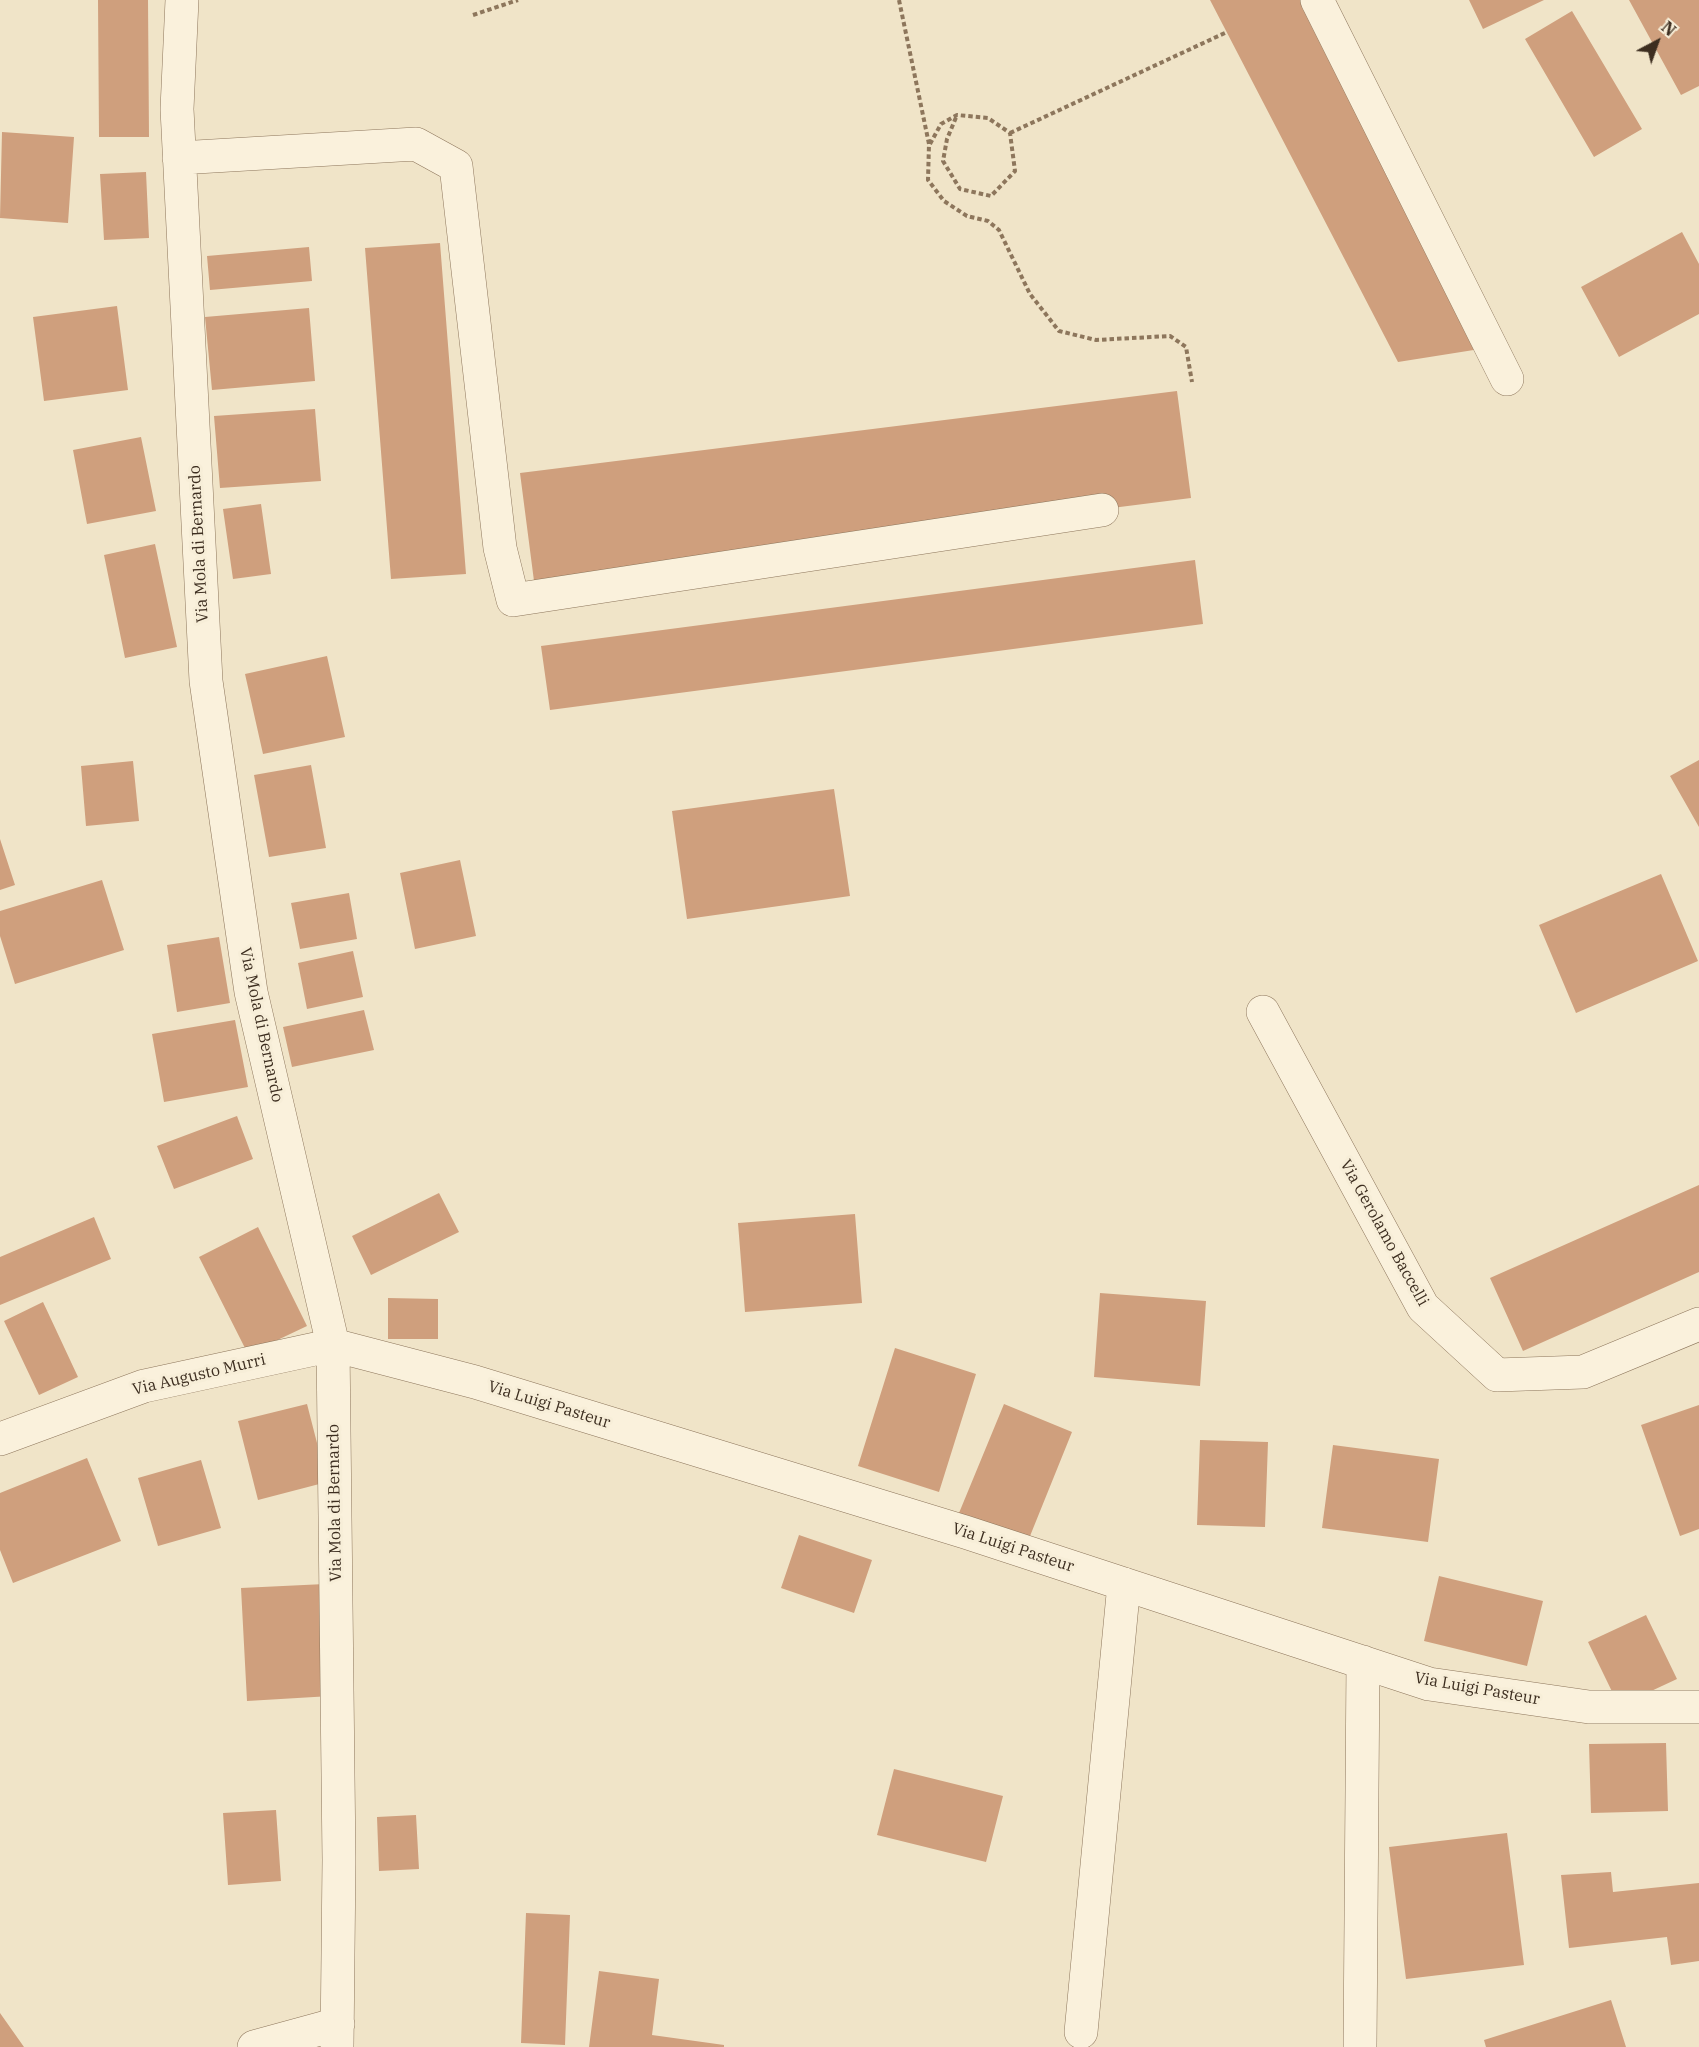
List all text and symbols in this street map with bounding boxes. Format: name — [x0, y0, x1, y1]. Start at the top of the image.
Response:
north arrow — [1627, 12, 1687, 72]
text: N — [1657, 17, 1680, 40]
street label: Via Mola di Bernardo — [185, 465, 213, 623]
street label: Via Mola di Bernardo — [235, 946, 287, 1104]
street label: Via Gerolamo Baccelli — [1336, 1156, 1432, 1310]
street label: Via Augusto Murri — [131, 1350, 267, 1400]
street label: Via Luigi Pasteur — [485, 1377, 613, 1433]
street label: Via Mola di Bernardo — [324, 1424, 346, 1582]
street label: Via Luigi Pasteur — [950, 1519, 1076, 1577]
street label: Via Luigi Pasteur — [1413, 1669, 1541, 1709]

